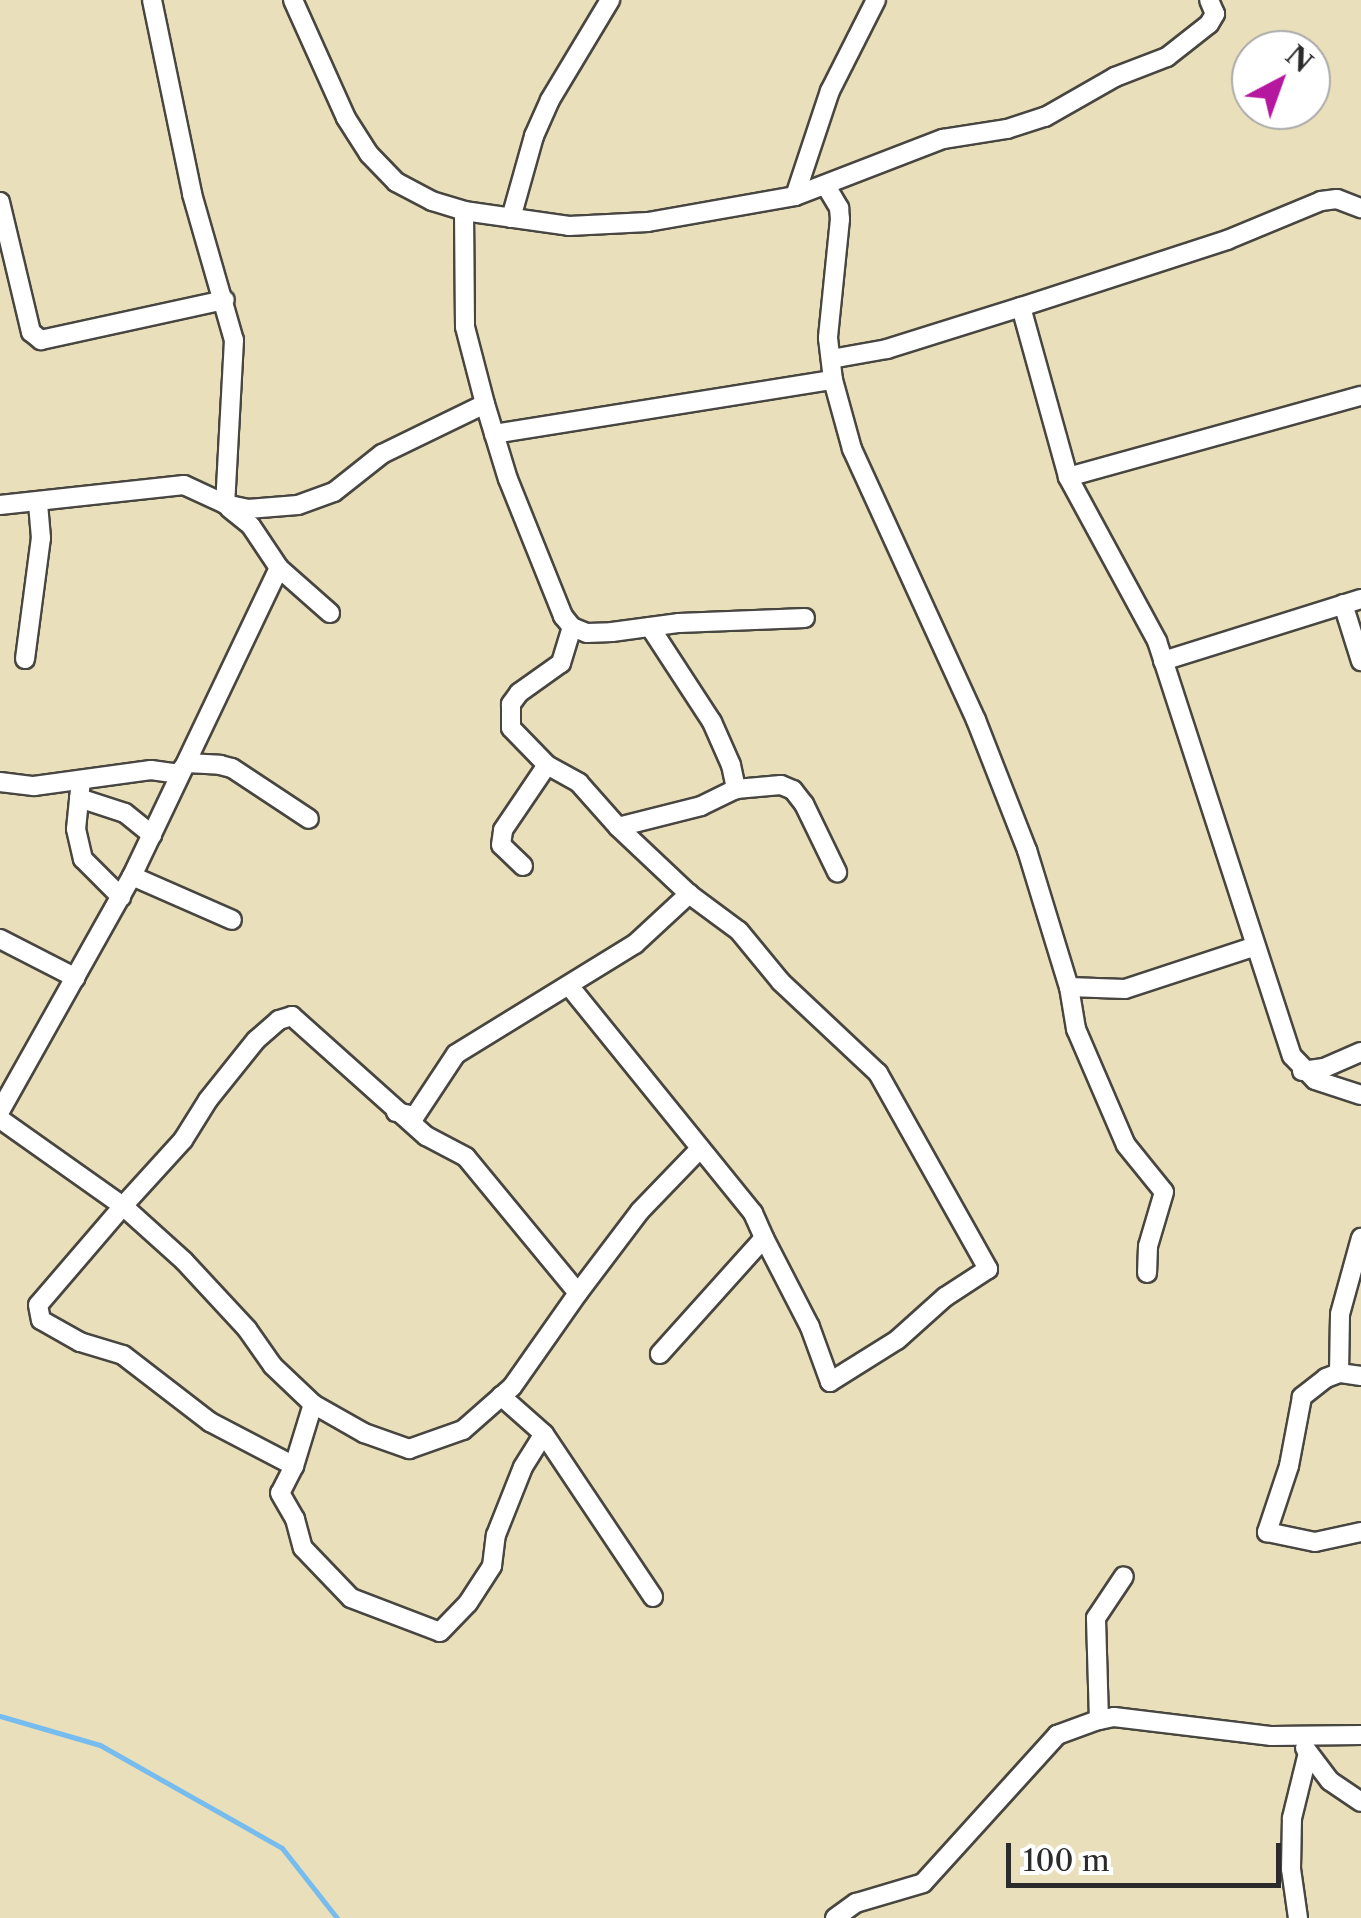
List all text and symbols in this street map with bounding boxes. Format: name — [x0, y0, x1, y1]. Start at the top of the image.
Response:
north arrow — [1231, 30, 1331, 130]
text: N — [1279, 38, 1320, 80]
scale bar — [1011, 1823, 1286, 1885]
text: 100 m — [1023, 1842, 1110, 1879]

